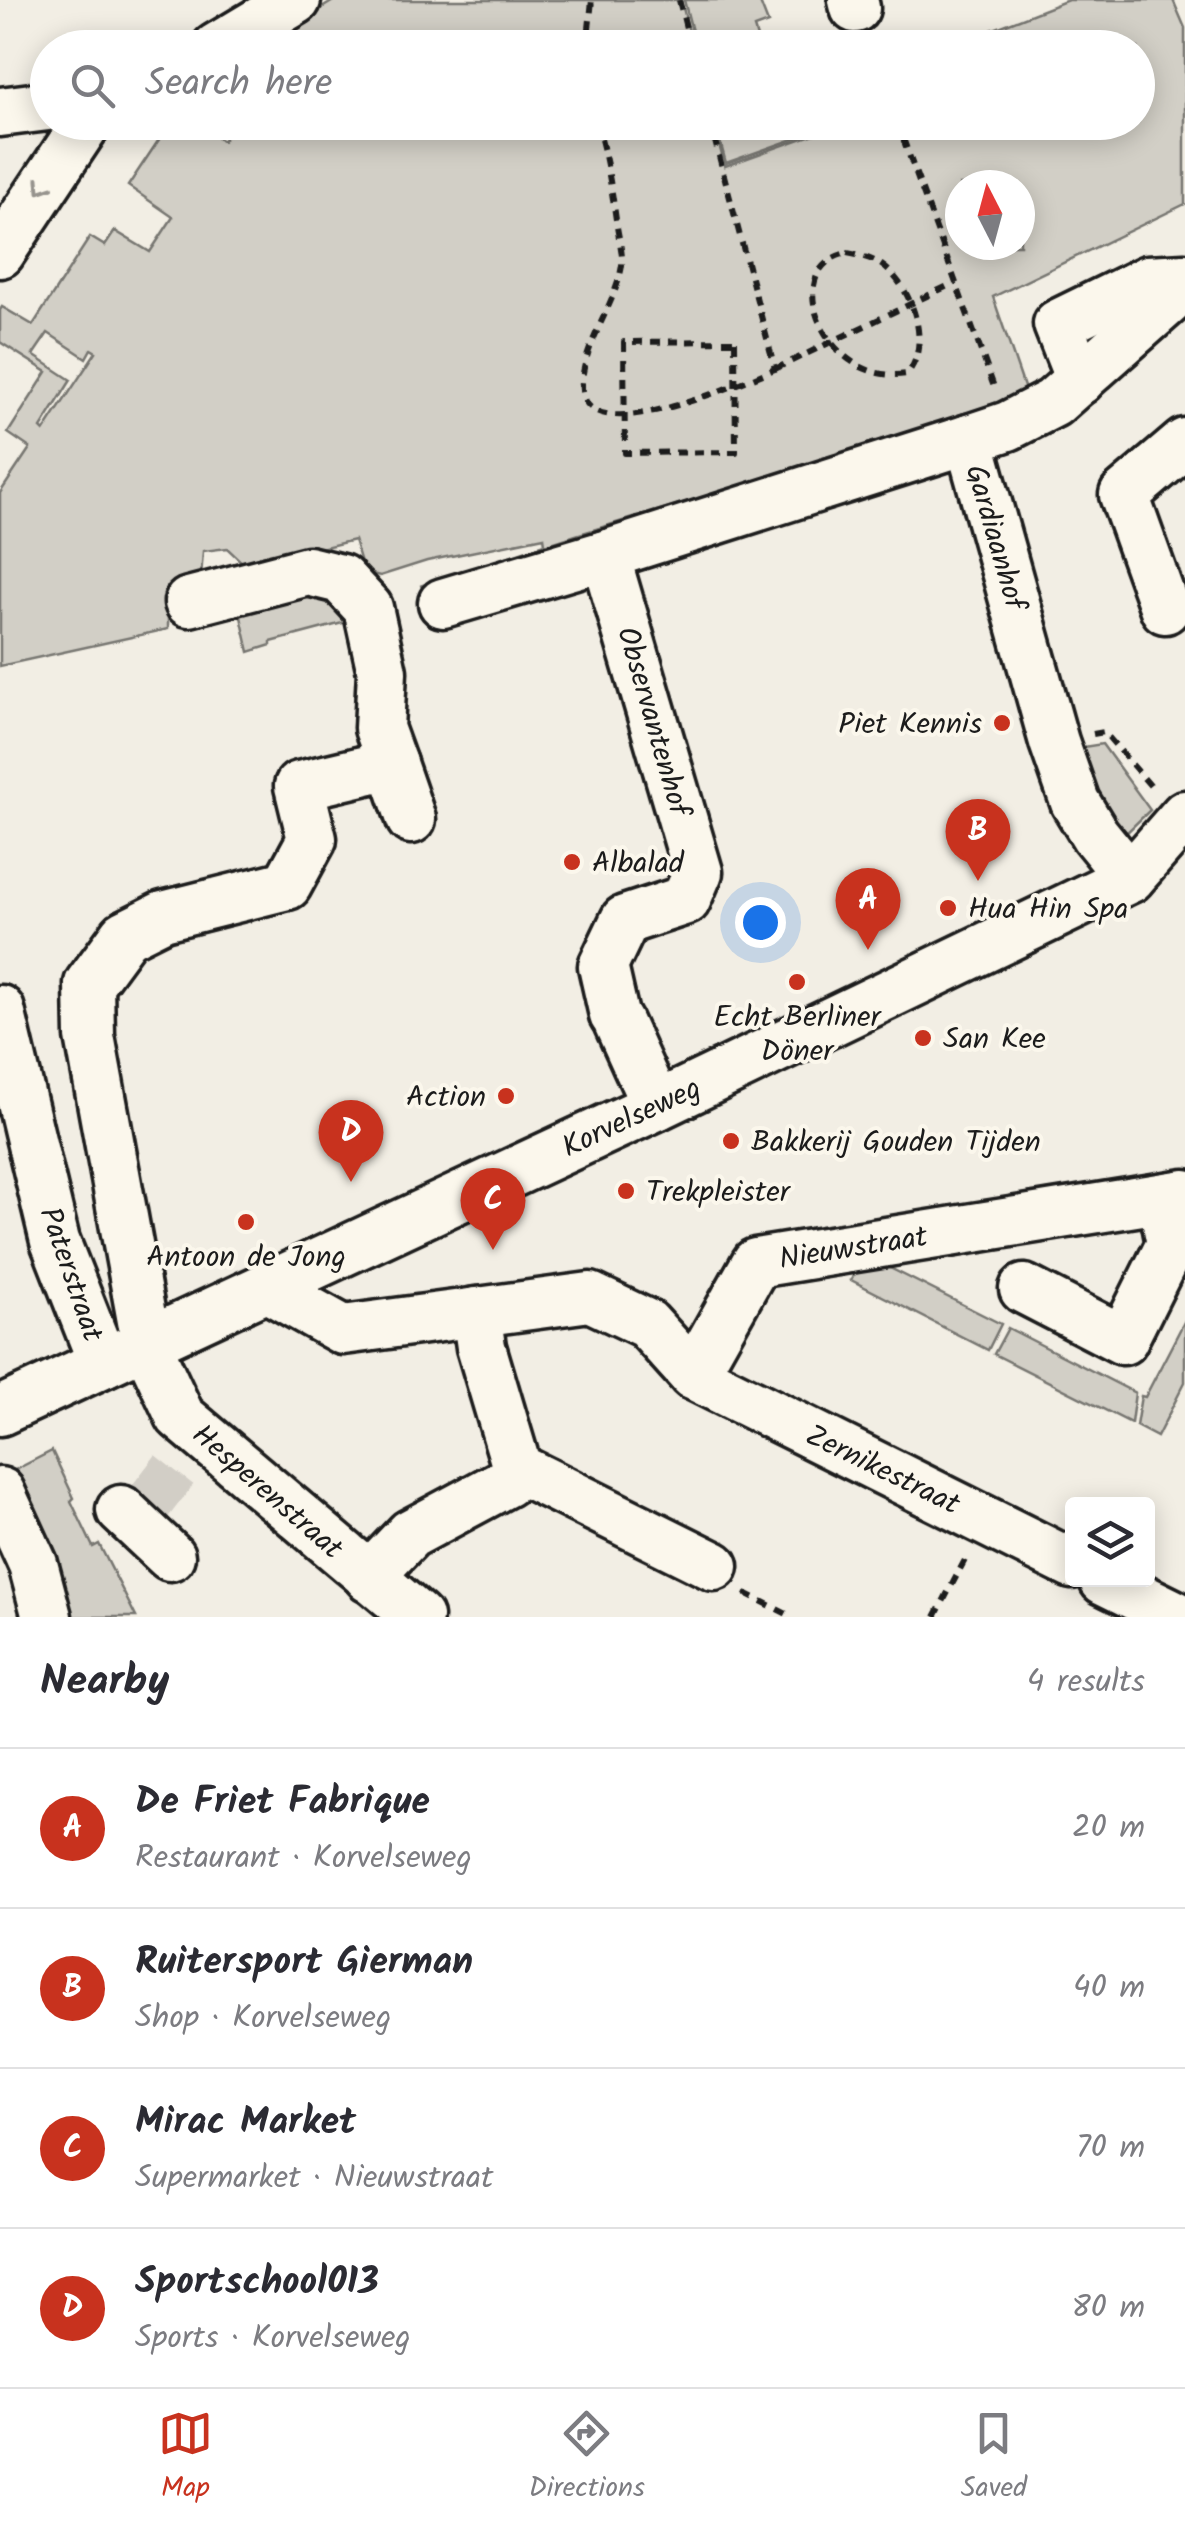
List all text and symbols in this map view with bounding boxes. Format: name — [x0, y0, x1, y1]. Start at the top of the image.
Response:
search box — [30, 30, 1155, 140]
text: Search here — [145, 55, 332, 115]
icon: search — [65, 58, 120, 113]
north arrow — [945, 170, 1035, 260]
one-way arrow — [36, 177, 55, 195]
street label: Gardiaanhof — [950, 459, 1039, 619]
street label: Observantenhof — [602, 621, 703, 825]
place label: Piet Kennis — [838, 701, 982, 749]
marker: Piet Kennis — [991, 712, 1013, 734]
pin: B — [946, 798, 1010, 881]
place label: Albalad — [592, 840, 685, 888]
marker: Albalad — [561, 851, 583, 873]
pin: A — [836, 868, 900, 950]
place label: Hua Hin Spa — [968, 886, 1128, 934]
your location — [735, 897, 786, 948]
marker: Hua Hin Spa — [937, 897, 959, 919]
marker: Echt Berliner Döner — [786, 971, 808, 993]
place label: Echt Berliner Döner — [713, 994, 883, 1076]
place label: San Kee — [943, 1016, 1046, 1064]
marker: San Kee — [912, 1027, 934, 1049]
street label: Korvelseweg — [554, 1066, 710, 1172]
place label: Action — [406, 1074, 486, 1122]
marker: Action — [495, 1085, 517, 1107]
pin: D — [318, 1100, 384, 1182]
place label: Bakkerij Gouden Tijden — [751, 1119, 1041, 1167]
marker: Bakkerij Gouden Tijden — [720, 1130, 742, 1152]
pin: C — [460, 1168, 526, 1250]
place label: Trekpleister — [646, 1169, 792, 1217]
marker: Trekpleister — [615, 1180, 637, 1202]
street label: Paterstraat — [25, 1201, 116, 1349]
marker: Antoon de Jong — [235, 1211, 257, 1233]
street label: Nieuwstraat — [776, 1214, 931, 1284]
place label: Antoon de Jong — [146, 1234, 346, 1282]
street label: Hesperenstraat — [180, 1413, 354, 1572]
street label: Zernikestraat — [797, 1413, 968, 1529]
map controls — [1065, 1497, 1155, 1587]
button: layers — [1065, 1497, 1155, 1587]
text: Nearby — [40, 1649, 169, 1716]
text: 4 results — [1027, 1657, 1145, 1708]
text: De Friet Fabrique — [135, 1773, 430, 1833]
text: A — [62, 1803, 83, 1854]
text: 20 m — [1072, 1803, 1145, 1854]
text: Restaurant · Korvelseweg — [135, 1833, 472, 1884]
text: Ruitersport Gierman — [135, 1933, 473, 1993]
text: B — [63, 1963, 82, 2014]
text: 40 m — [1073, 1963, 1145, 2014]
text: Shop · Korvelseweg — [135, 1993, 391, 2044]
text: Mirac Market — [135, 2093, 356, 2153]
text: C — [63, 2123, 82, 2174]
text: 70 m — [1076, 2123, 1145, 2174]
text: Supermarket · Nieuwstraat — [135, 2153, 493, 2204]
text: Sportschool013 — [135, 2253, 379, 2313]
text: D — [62, 2283, 83, 2334]
text: 80 m — [1071, 2283, 1145, 2334]
text: Sports · Korvelseweg — [135, 2313, 411, 2364]
tab: Map — [158, 2406, 213, 2511]
tab: Directions — [529, 2406, 645, 2511]
tab: Saved — [961, 2406, 1027, 2511]

